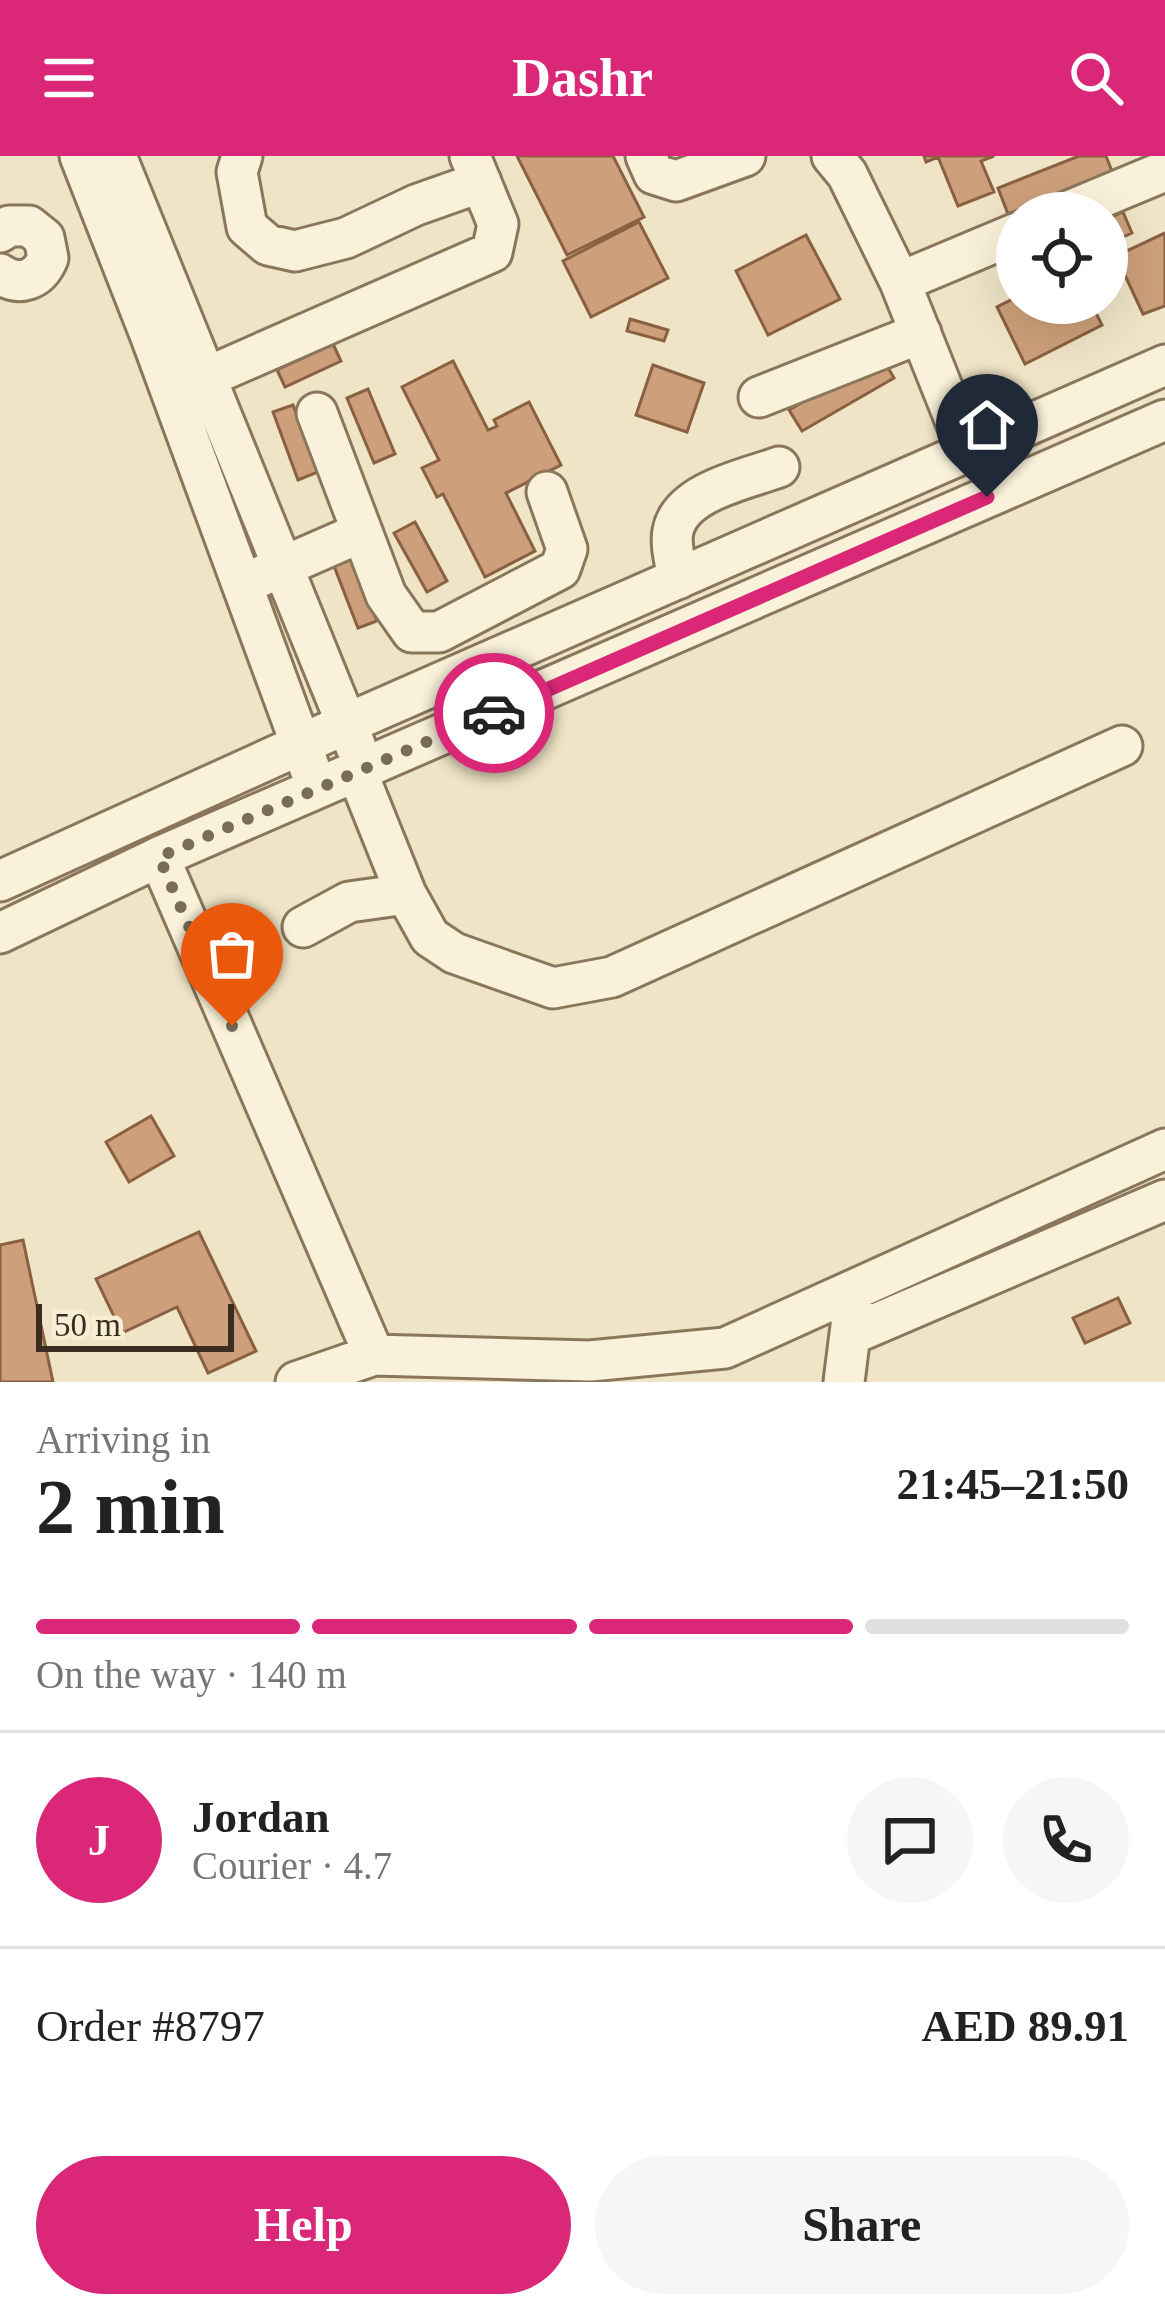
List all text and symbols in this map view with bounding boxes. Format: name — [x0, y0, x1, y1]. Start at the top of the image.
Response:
icon: menu — [36, 45, 102, 111]
icon: search — [1063, 45, 1129, 111]
text: Dashr — [512, 48, 653, 108]
map controls — [996, 192, 1128, 324]
button: locate — [996, 192, 1128, 324]
pin — [936, 374, 1038, 497]
icon: home — [954, 392, 1020, 458]
courier — [434, 653, 554, 773]
icon: car — [461, 680, 527, 746]
pin — [181, 903, 283, 1026]
icon: bag — [199, 921, 265, 987]
scale bar — [36, 1298, 234, 1351]
text: 50 m — [54, 1307, 121, 1343]
text: Arriving in — [36, 1418, 210, 1461]
text: 21:45–21:50 — [897, 1459, 1129, 1509]
text: 2 min — [36, 1463, 225, 1550]
text: On the way · 140 m — [36, 1653, 347, 1696]
button: chat — [847, 1777, 973, 1903]
button: phone — [1003, 1777, 1129, 1903]
text: Jordan — [192, 1792, 330, 1842]
text: J — [88, 1815, 110, 1865]
text: Courier · 4.7 — [192, 1844, 392, 1887]
text: Order #8797 — [36, 2001, 265, 2051]
text: AED 89.91 — [921, 2001, 1129, 2051]
button: Help — [36, 2156, 571, 2294]
button: Share — [595, 2156, 1129, 2294]

